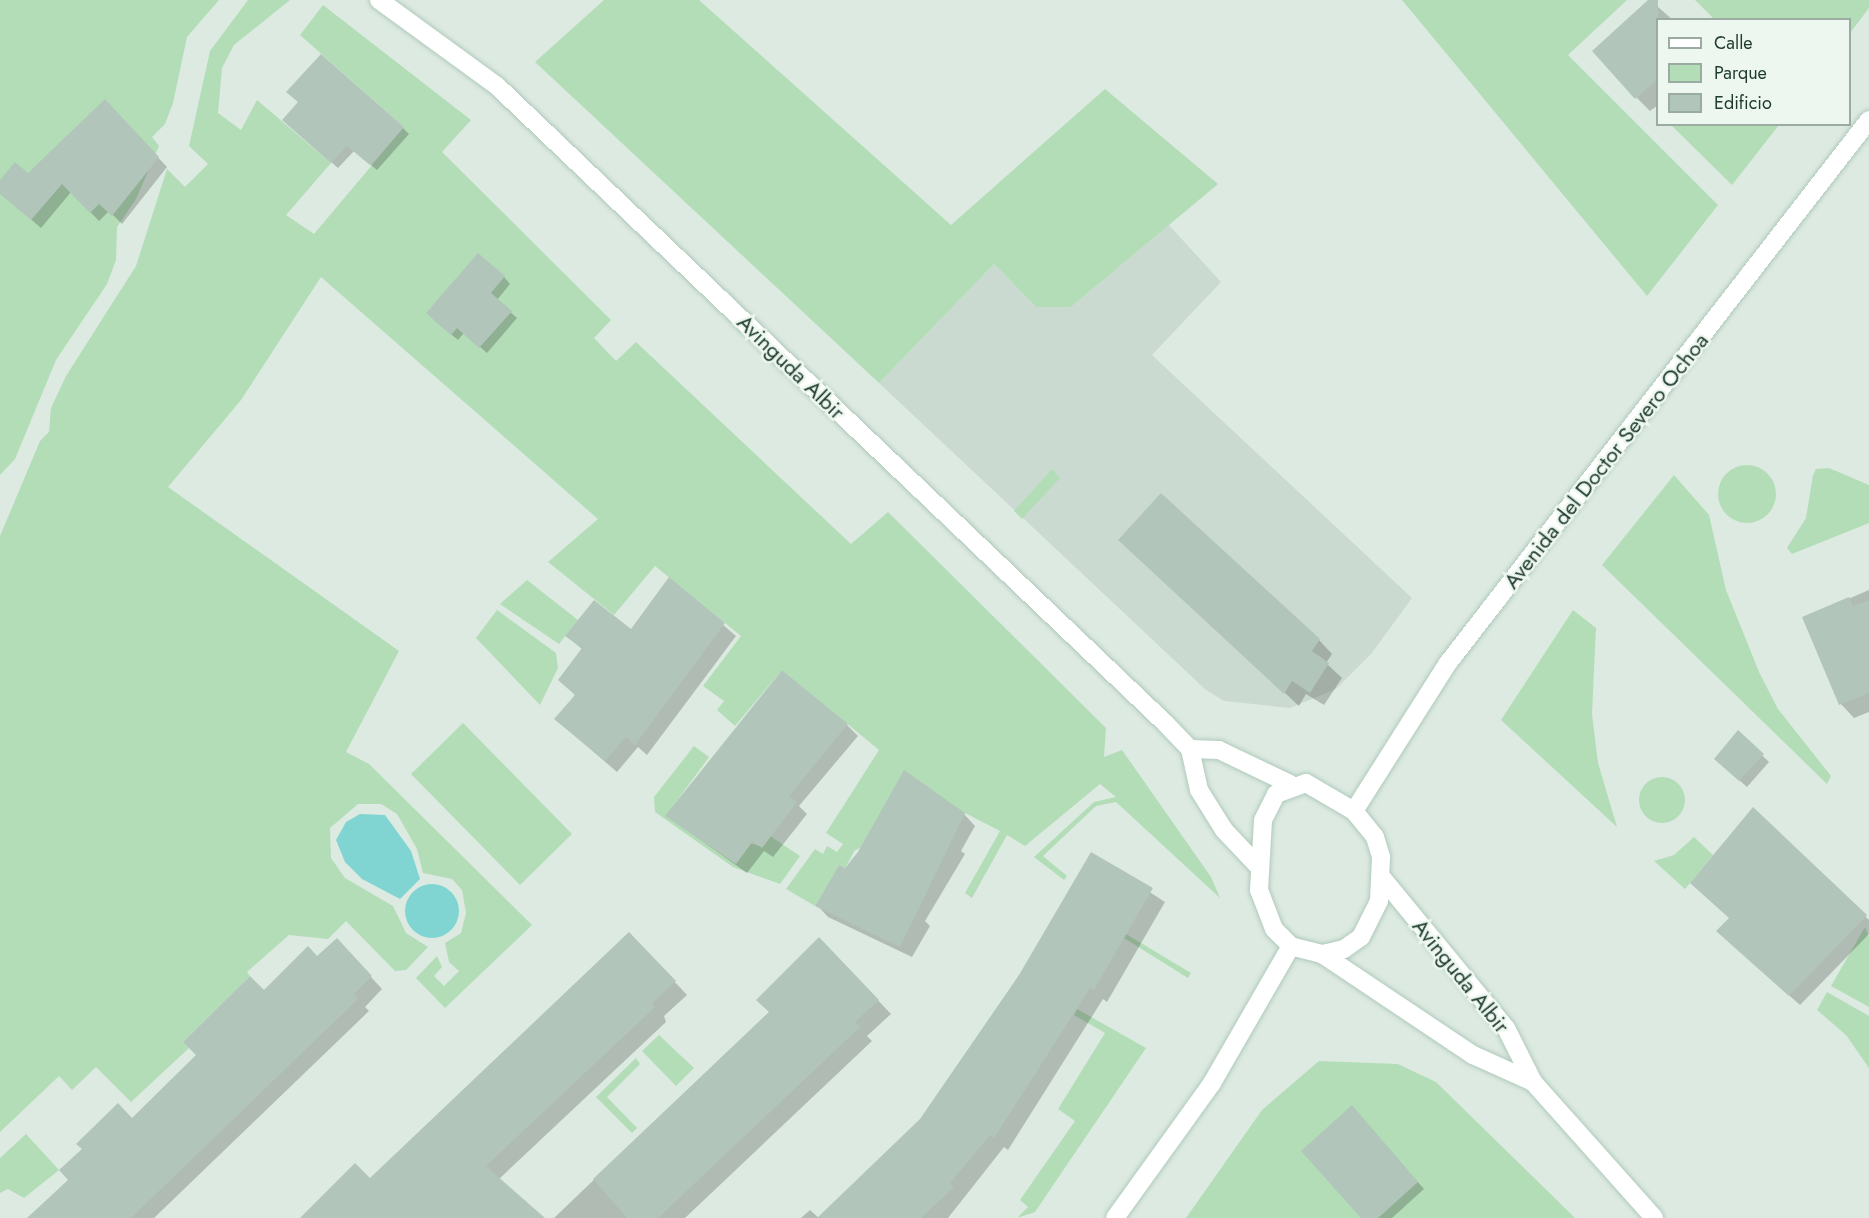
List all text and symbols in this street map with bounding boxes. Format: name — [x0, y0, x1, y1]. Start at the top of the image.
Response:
legend — [1656, 18, 1851, 126]
text: Calle — [1714, 30, 1753, 56]
text: Parque — [1714, 60, 1767, 86]
text: Edificio — [1714, 90, 1772, 116]
street label: Avinguda Albir — [732, 309, 850, 425]
street label: Avenida del Doctor Severo Ochoa — [1498, 328, 1714, 594]
street label: Avinguda Albir — [1407, 913, 1515, 1039]

